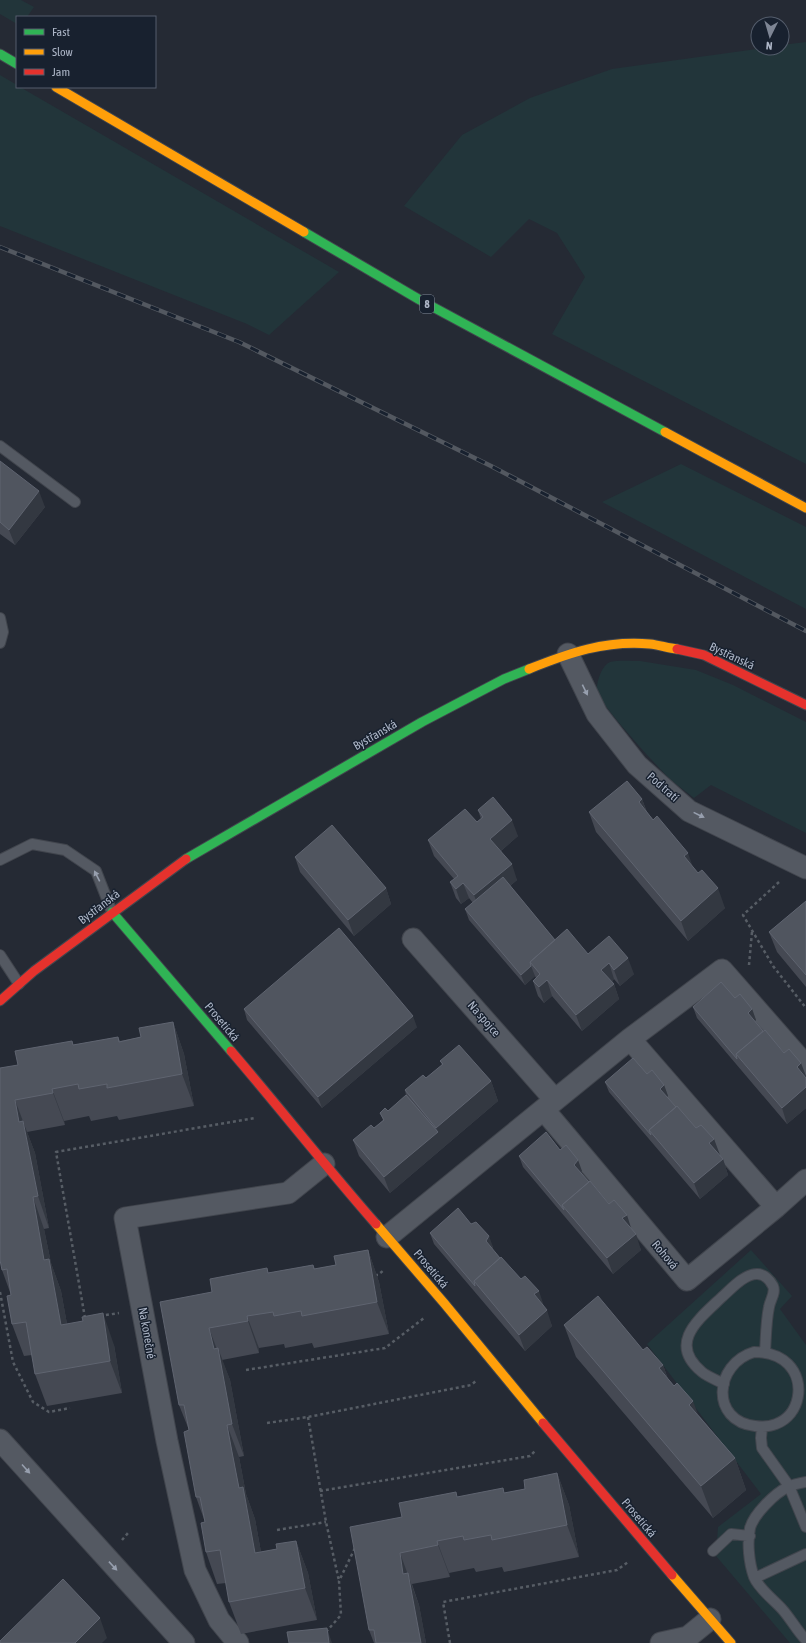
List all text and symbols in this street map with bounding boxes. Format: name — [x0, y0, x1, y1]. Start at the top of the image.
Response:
legend — [16, 16, 156, 88]
north arrow — [750, 16, 790, 56]
text: Fast — [52, 25, 70, 39]
text: N — [765, 40, 773, 52]
text: Slow — [52, 45, 73, 59]
text: Jam — [52, 65, 70, 79]
road number: 8 — [420, 295, 434, 313]
street label: Bystřanská — [707, 639, 757, 673]
one-way arrow — [582, 684, 588, 695]
street label: Bystřanská — [351, 717, 399, 753]
street label: Pod tratí — [644, 769, 682, 805]
one-way arrow — [693, 812, 704, 818]
one-way arrow — [94, 870, 101, 882]
street label: Bystřanská — [76, 887, 122, 927]
street label: Na spojce — [465, 998, 503, 1040]
street label: Prosetická — [202, 1000, 242, 1044]
street label: Rohová — [649, 1238, 681, 1272]
street label: Prosetická — [411, 1247, 451, 1291]
street label: Na konečné — [136, 1306, 158, 1360]
one-way arrow — [21, 1465, 30, 1474]
street label: Prosetická — [619, 1496, 659, 1540]
one-way arrow — [108, 1561, 118, 1571]

